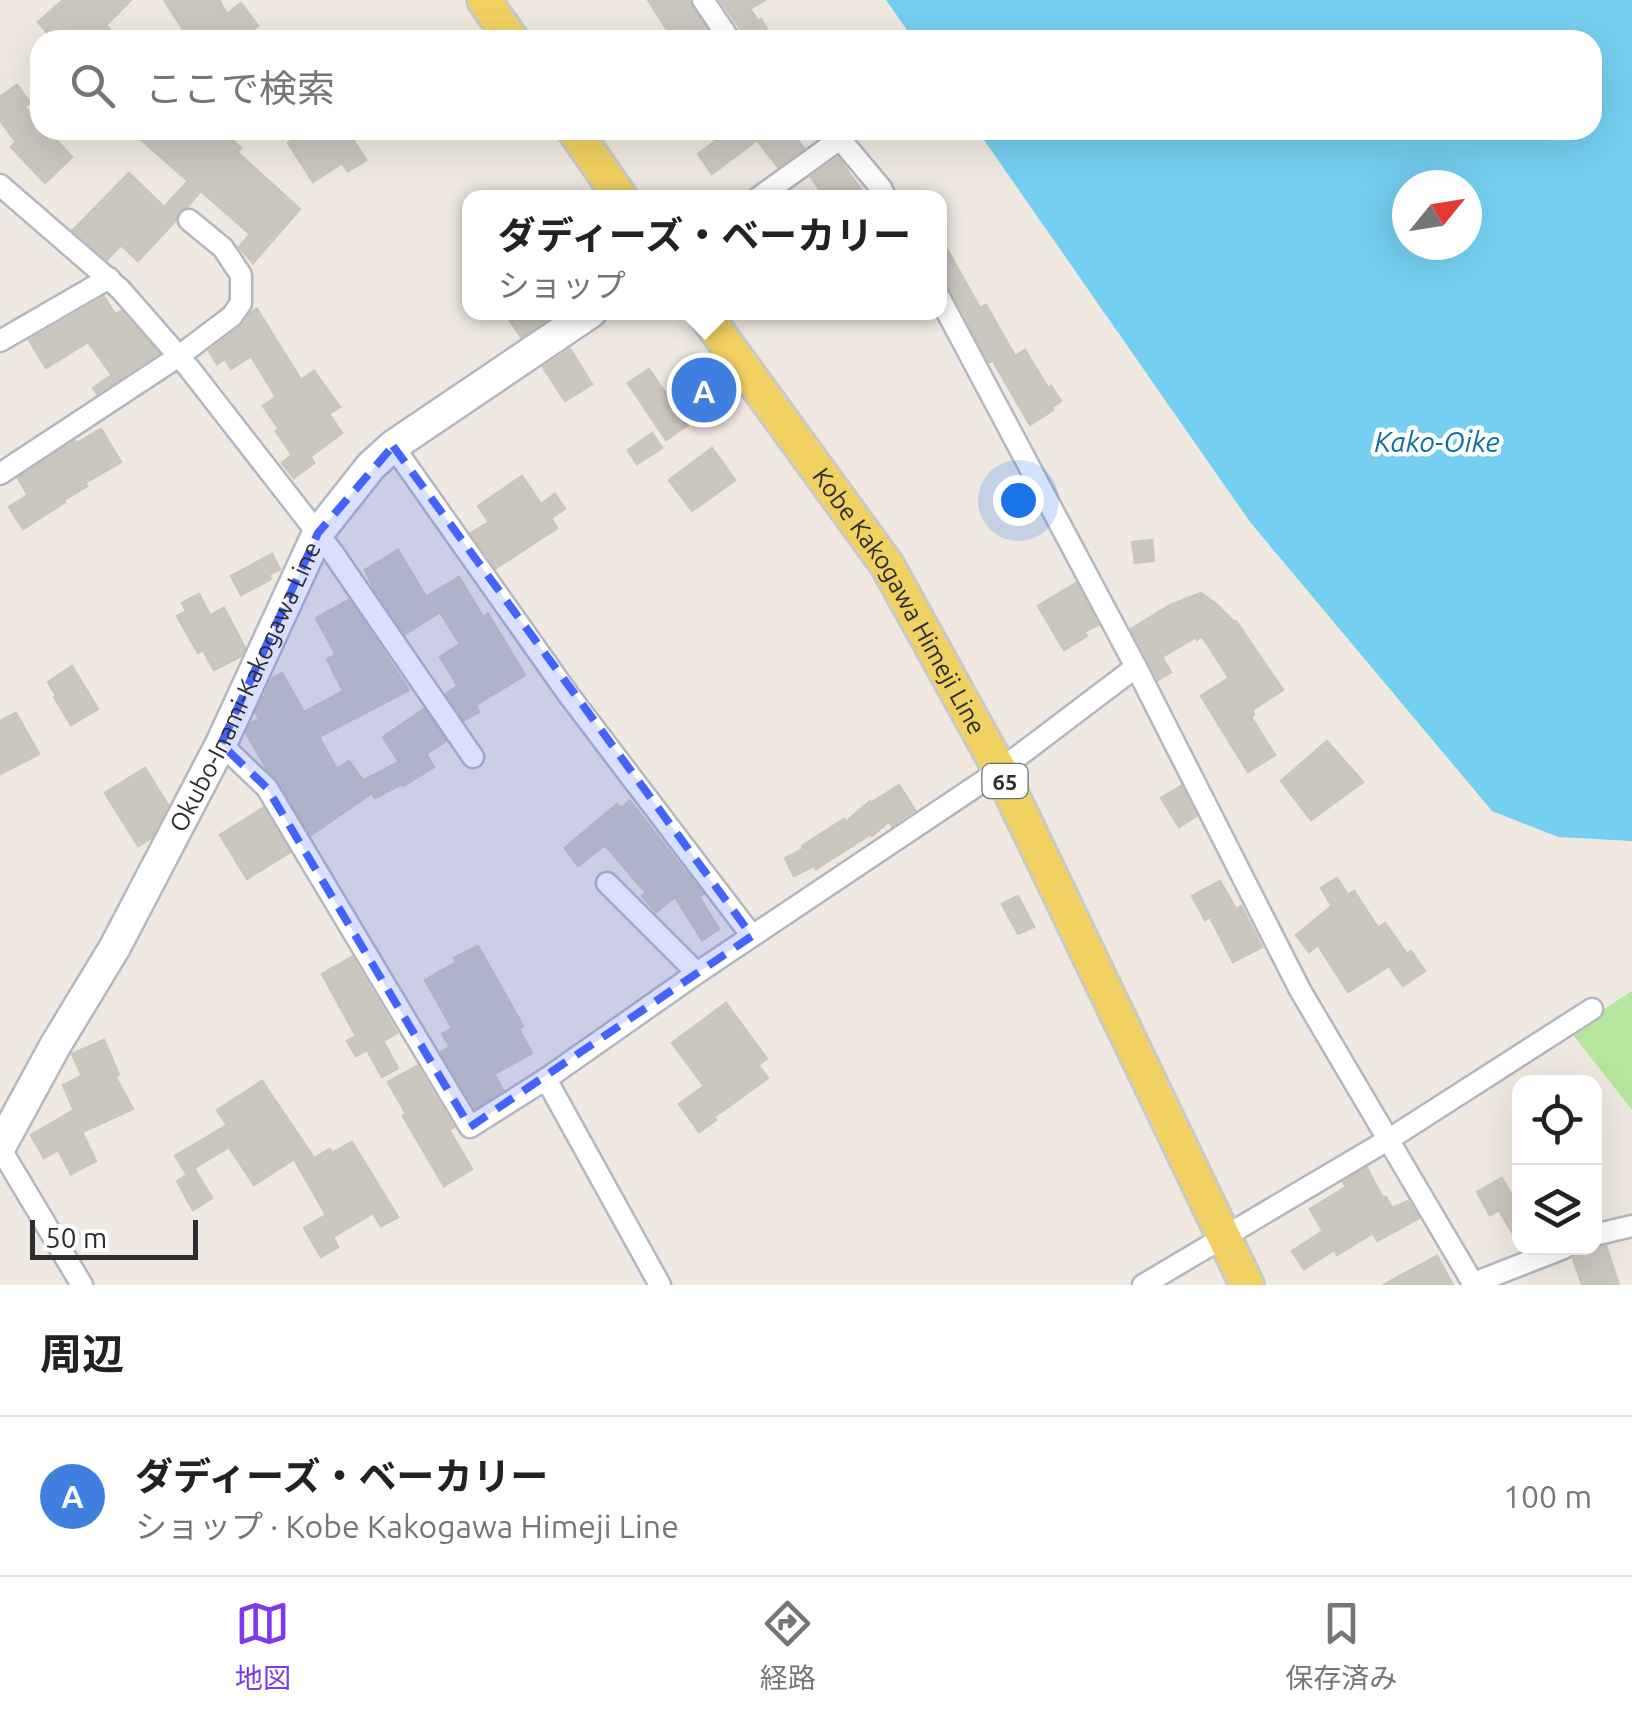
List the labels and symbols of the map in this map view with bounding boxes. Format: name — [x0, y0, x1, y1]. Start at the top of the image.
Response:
north arrow — [1392, 170, 1482, 260]
pin: A — [672, 352, 736, 428]
water label: Kako-Oike — [1374, 426, 1500, 457]
street label: Kobe Kakogawa Himeji Line — [807, 462, 991, 739]
your location — [993, 475, 1044, 526]
street label: Okubo-Inami-Kakogawa Line — [164, 537, 326, 836]
road number: 65 — [982, 764, 1028, 798]
scale bar — [30, 1215, 198, 1260]

